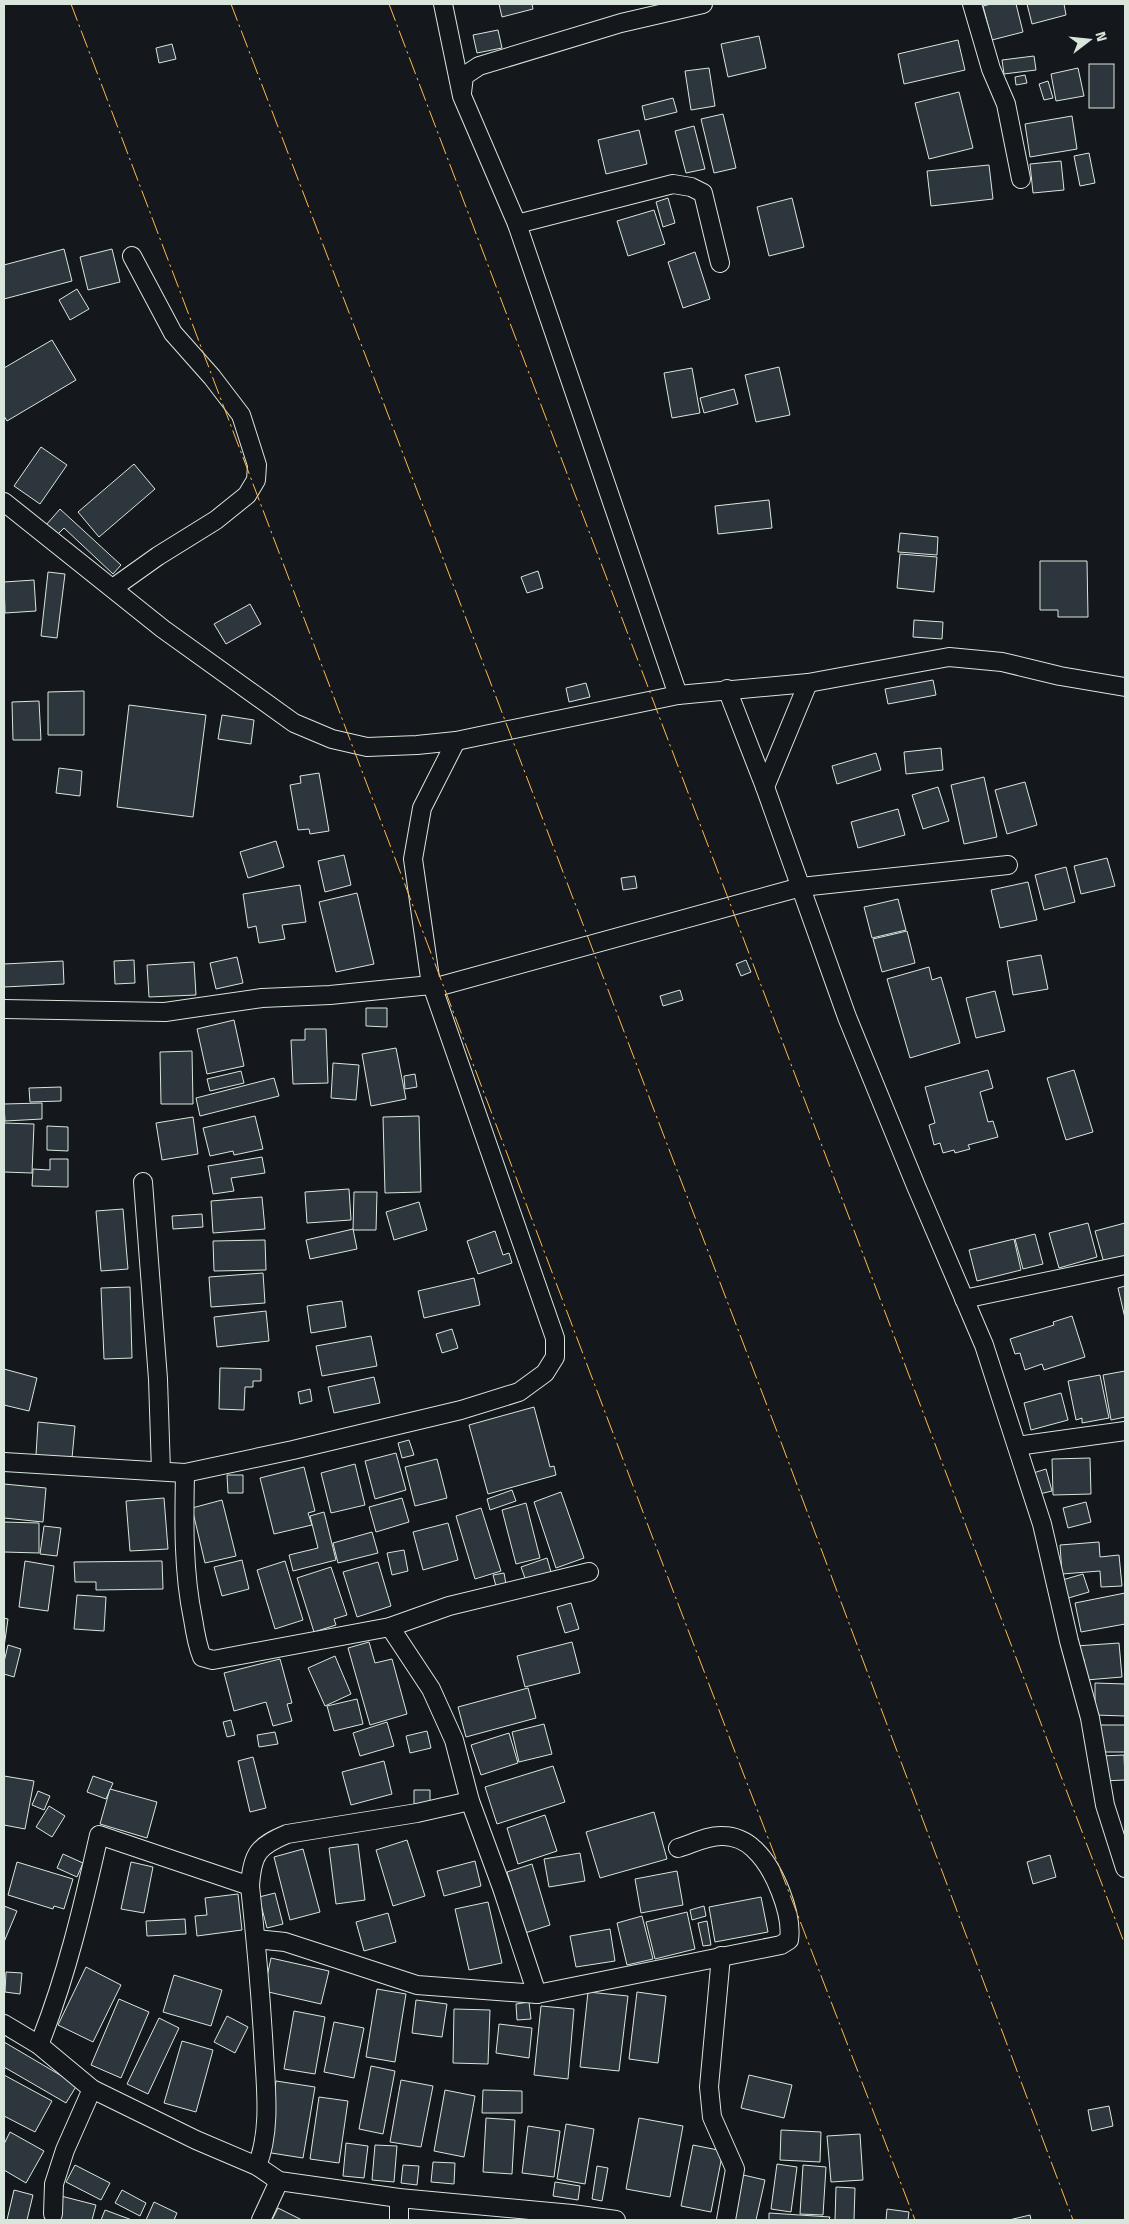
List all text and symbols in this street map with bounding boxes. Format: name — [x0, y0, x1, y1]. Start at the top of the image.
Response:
north arrow — [1064, 15, 1114, 65]
text: N — [1091, 29, 1113, 44]

